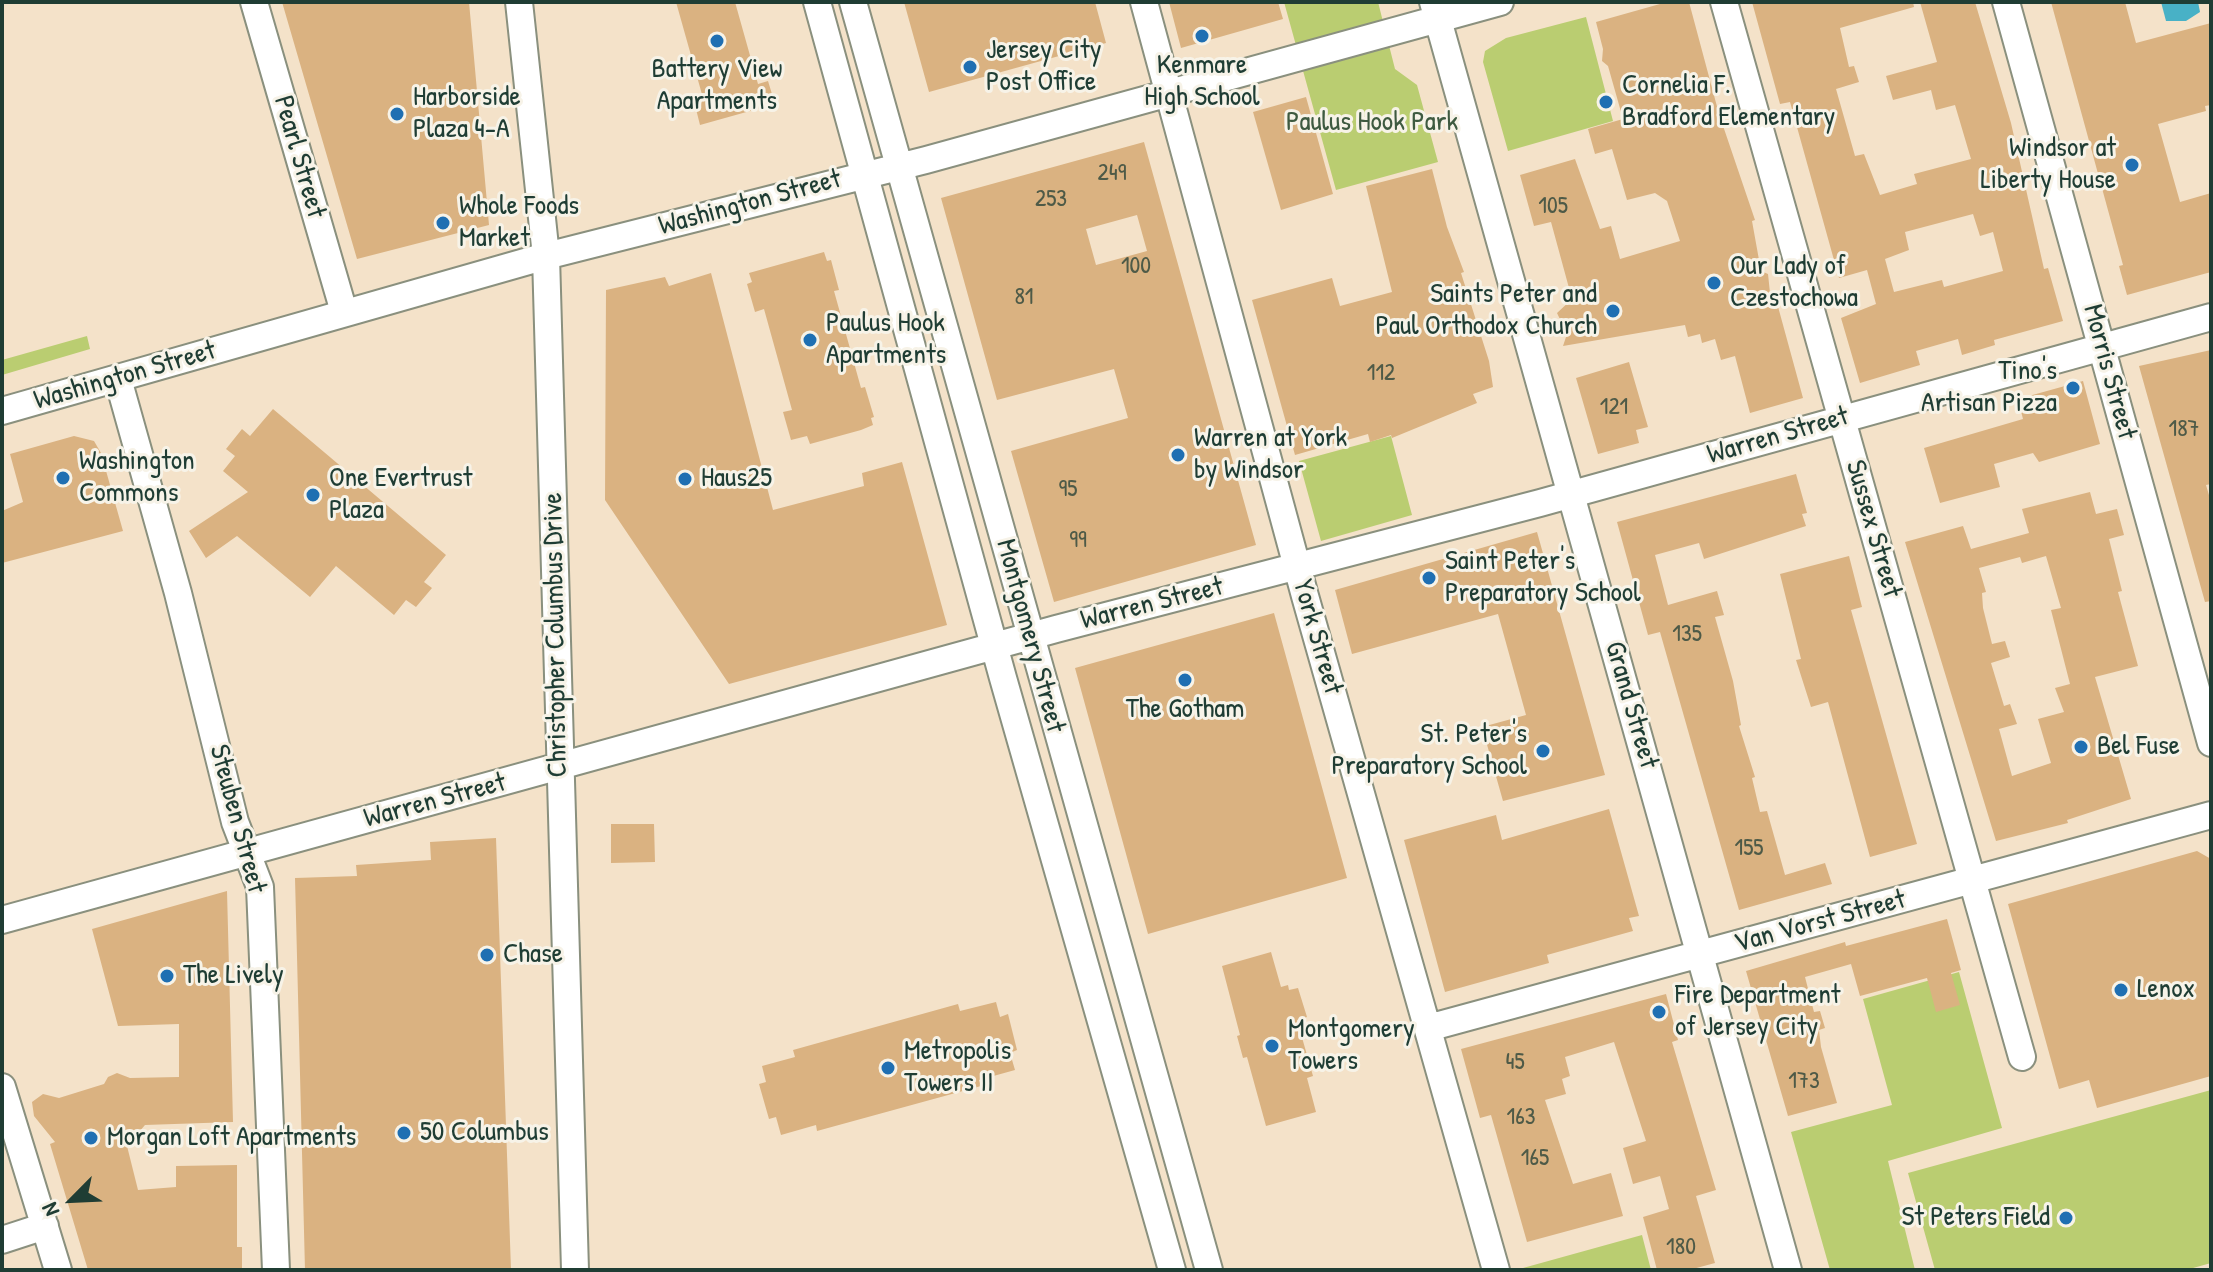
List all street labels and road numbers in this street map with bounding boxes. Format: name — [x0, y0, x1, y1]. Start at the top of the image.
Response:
street label: Pearl Street — [266, 92, 332, 222]
street label: Washington Street — [655, 163, 845, 243]
street label: Morris Street — [2075, 301, 2143, 443]
street label: Washington Street — [30, 334, 220, 418]
street label: Warren Street — [1704, 400, 1852, 472]
street label: Sussex Street — [1837, 457, 1909, 601]
street label: Christopher Columbus Drive — [537, 492, 575, 778]
street label: Montgomery Street — [988, 536, 1072, 736]
street label: Warren Street — [1077, 570, 1227, 638]
street label: York Street — [1285, 576, 1349, 698]
street label: Grand Street — [1597, 638, 1665, 772]
street label: Steuben Street — [201, 741, 273, 897]
street label: Warren Street — [361, 766, 509, 836]
street label: Van Vorst Street — [1731, 883, 1909, 961]

